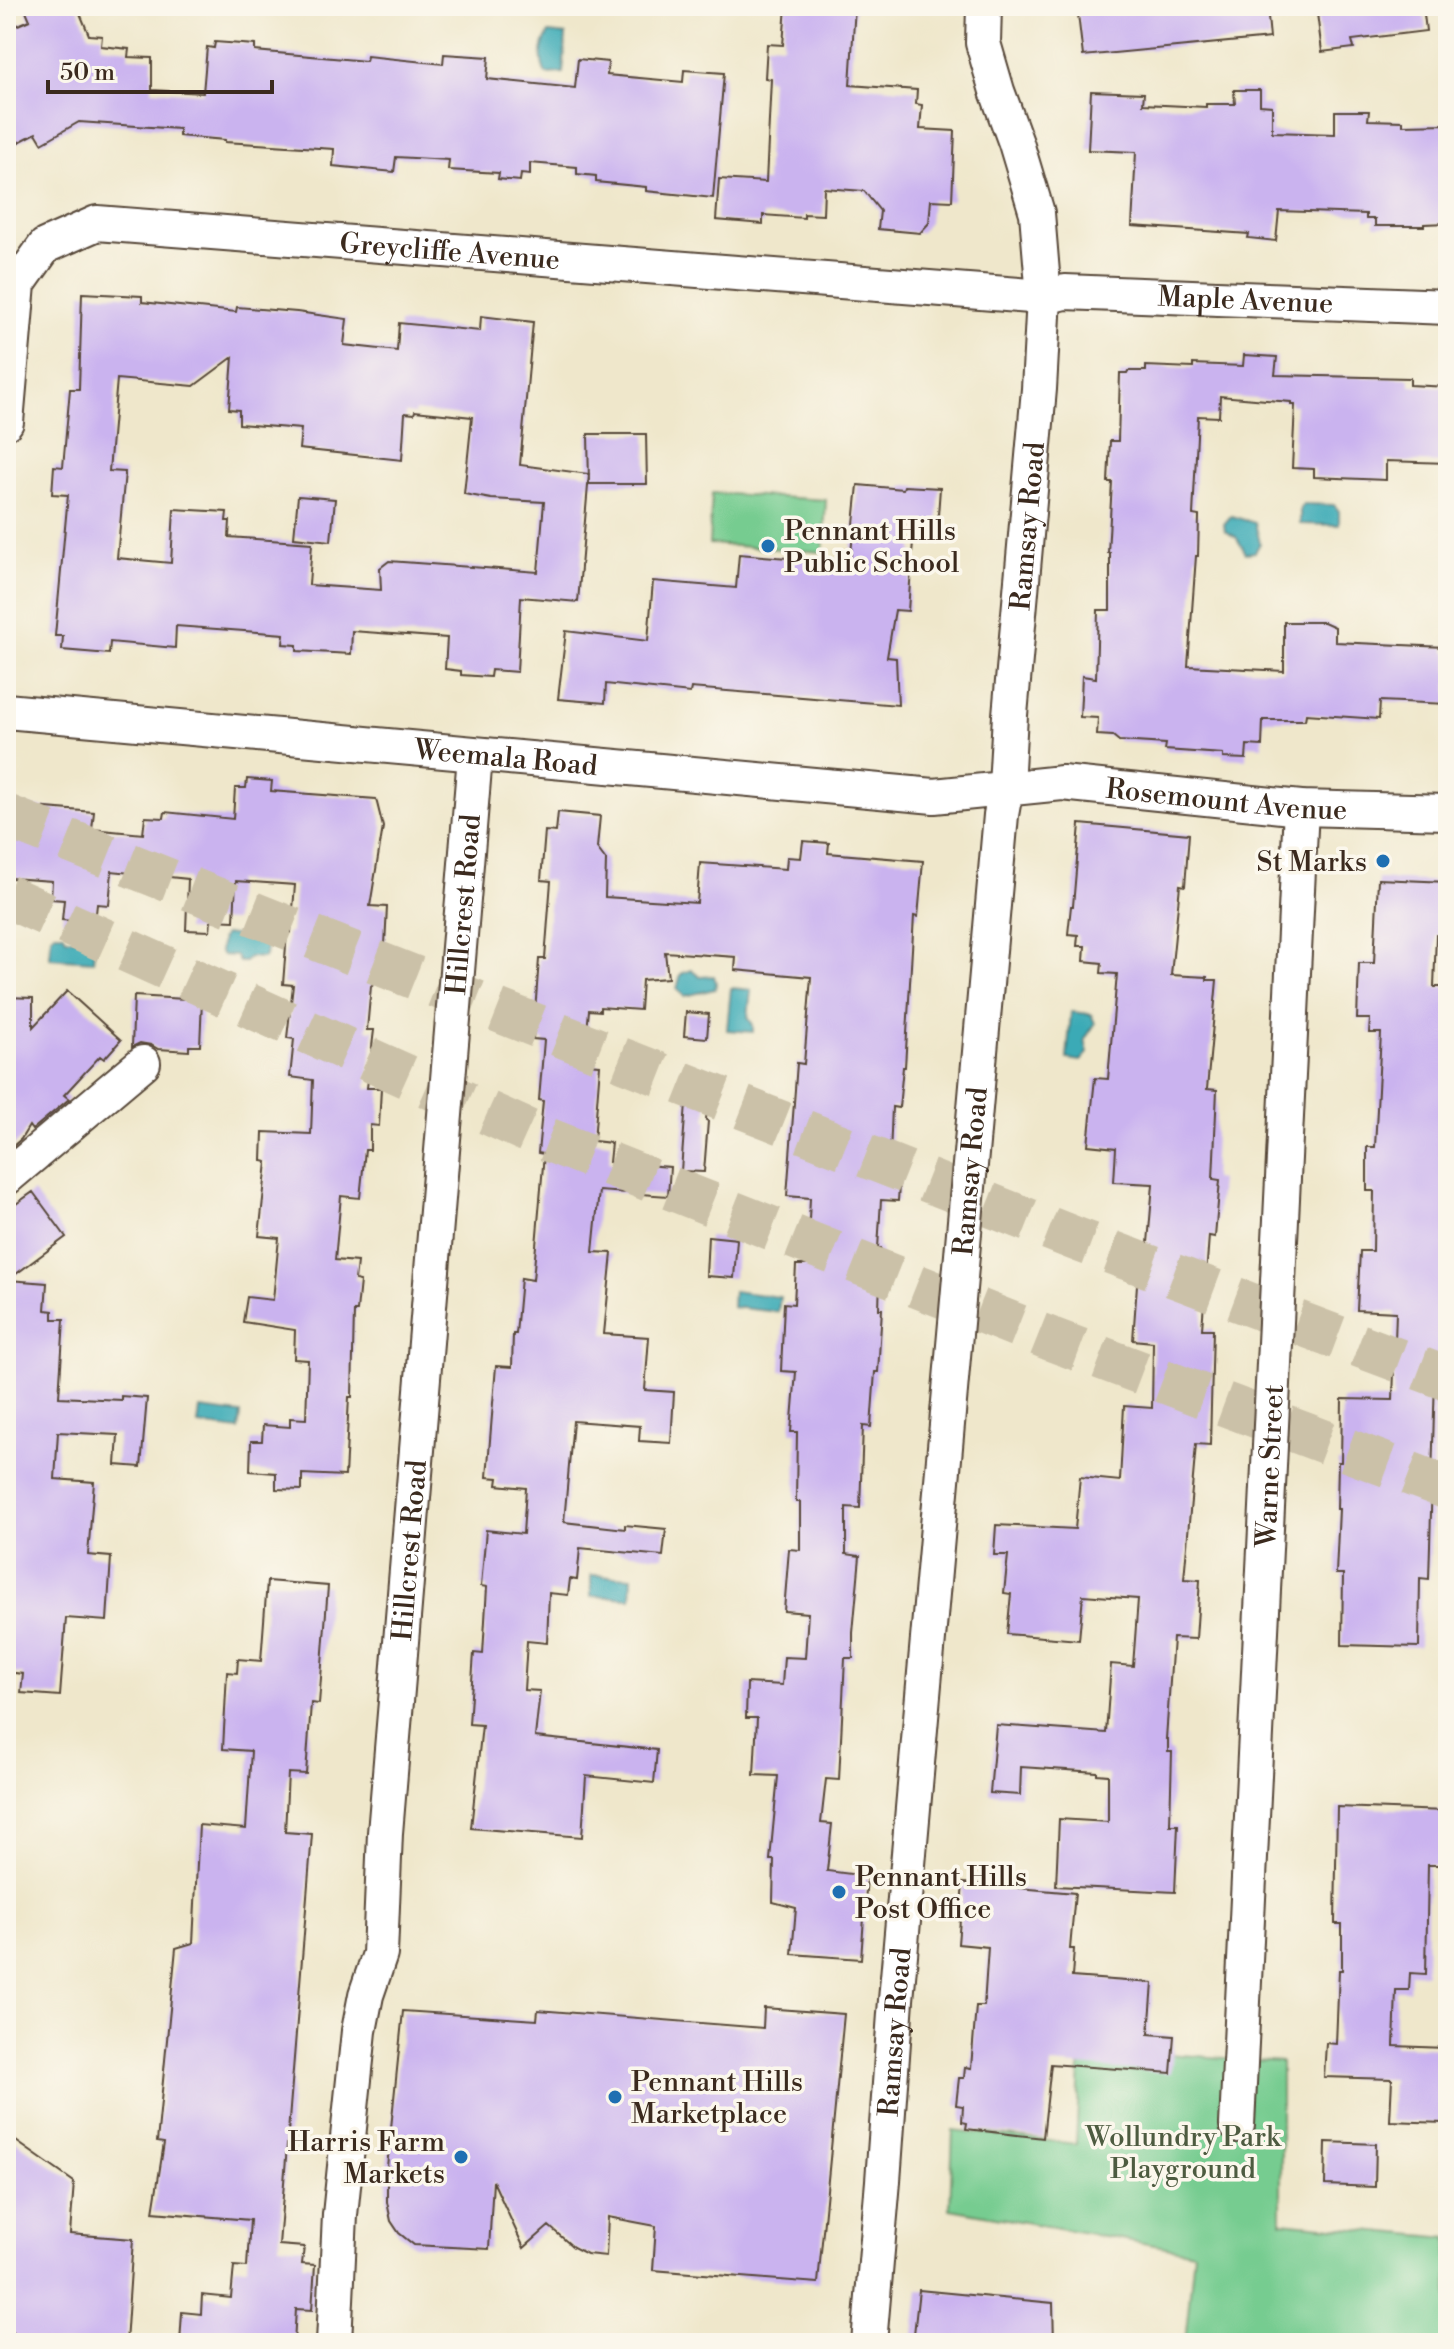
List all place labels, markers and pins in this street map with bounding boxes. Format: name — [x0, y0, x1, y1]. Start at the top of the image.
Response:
place label: Pennant Hills Public School — [784, 514, 959, 581]
marker: Pennant Hills Public School — [759, 537, 777, 555]
place label: St Marks — [1257, 845, 1367, 880]
marker: St Marks — [1374, 852, 1392, 870]
place label: Pennant Hills Post Office — [855, 1860, 1027, 1927]
marker: Pennant Hills Post Office — [830, 1883, 848, 1901]
place label: Pennant Hills Marketplace — [631, 2065, 803, 2132]
marker: Pennant Hills Marketplace — [606, 2088, 624, 2106]
place label: Harris Farm Markets — [288, 2125, 445, 2192]
marker: Harris Farm Markets — [452, 2148, 470, 2166]

